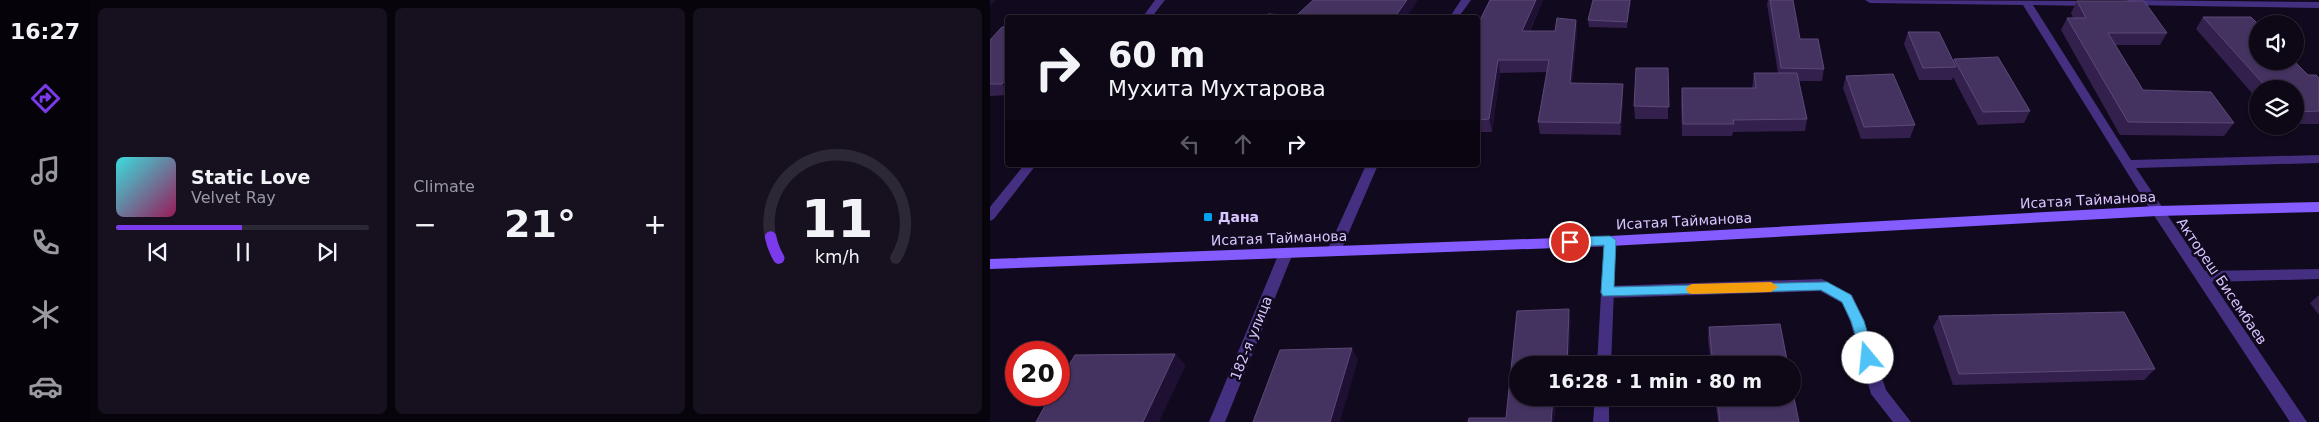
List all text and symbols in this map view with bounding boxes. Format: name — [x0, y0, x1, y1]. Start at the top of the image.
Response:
map controls — [2249, 15, 2304, 135]
button: sound — [2249, 15, 2304, 70]
text: 16:27 — [10, 19, 80, 44]
icon: right — [1025, 35, 1090, 100]
text: 60 m — [1108, 35, 1205, 75]
text: Мухита Мухтарова — [1108, 76, 1326, 101]
button: layers — [2249, 80, 2304, 135]
icon: directions — [28, 81, 63, 116]
icon: left — [1176, 130, 1204, 158]
icon: ahead — [1229, 130, 1257, 158]
icon: right — [1282, 130, 1310, 158]
icon: music — [28, 153, 63, 188]
text: Static Love — [191, 166, 311, 188]
text: Climate — [413, 177, 475, 196]
text: Velvet Ray — [191, 188, 276, 207]
street label: Исатая Тайманова — [2020, 188, 2156, 212]
text: 11 — [801, 189, 874, 249]
text: 21° — [504, 202, 576, 246]
text: − — [413, 208, 437, 241]
text: + — [643, 208, 667, 241]
place label: Дана — [1218, 209, 1259, 225]
street label: Исатая Тайманова — [1616, 209, 1752, 233]
marker: Дана — [1202, 211, 1214, 223]
street label: Актореш Бисембаев — [2174, 215, 2270, 347]
pin — [1549, 221, 1591, 263]
icon: phone — [28, 225, 63, 260]
street label: Исатая Тайманова — [1211, 228, 1347, 248]
icon: arrive — [1556, 228, 1584, 256]
icon: previous — [144, 238, 172, 266]
icon: pause — [229, 238, 257, 266]
icon: next — [313, 238, 341, 266]
text: km/h — [815, 246, 860, 267]
street label: 182-я улица — [1227, 294, 1275, 382]
icon: climate — [28, 297, 63, 332]
position arrow — [1841, 331, 1893, 383]
speed limit sign: 20 — [1005, 341, 1070, 406]
icon: car — [28, 369, 63, 404]
text: 16:28 · 1 min · 80 m — [1548, 370, 1762, 392]

